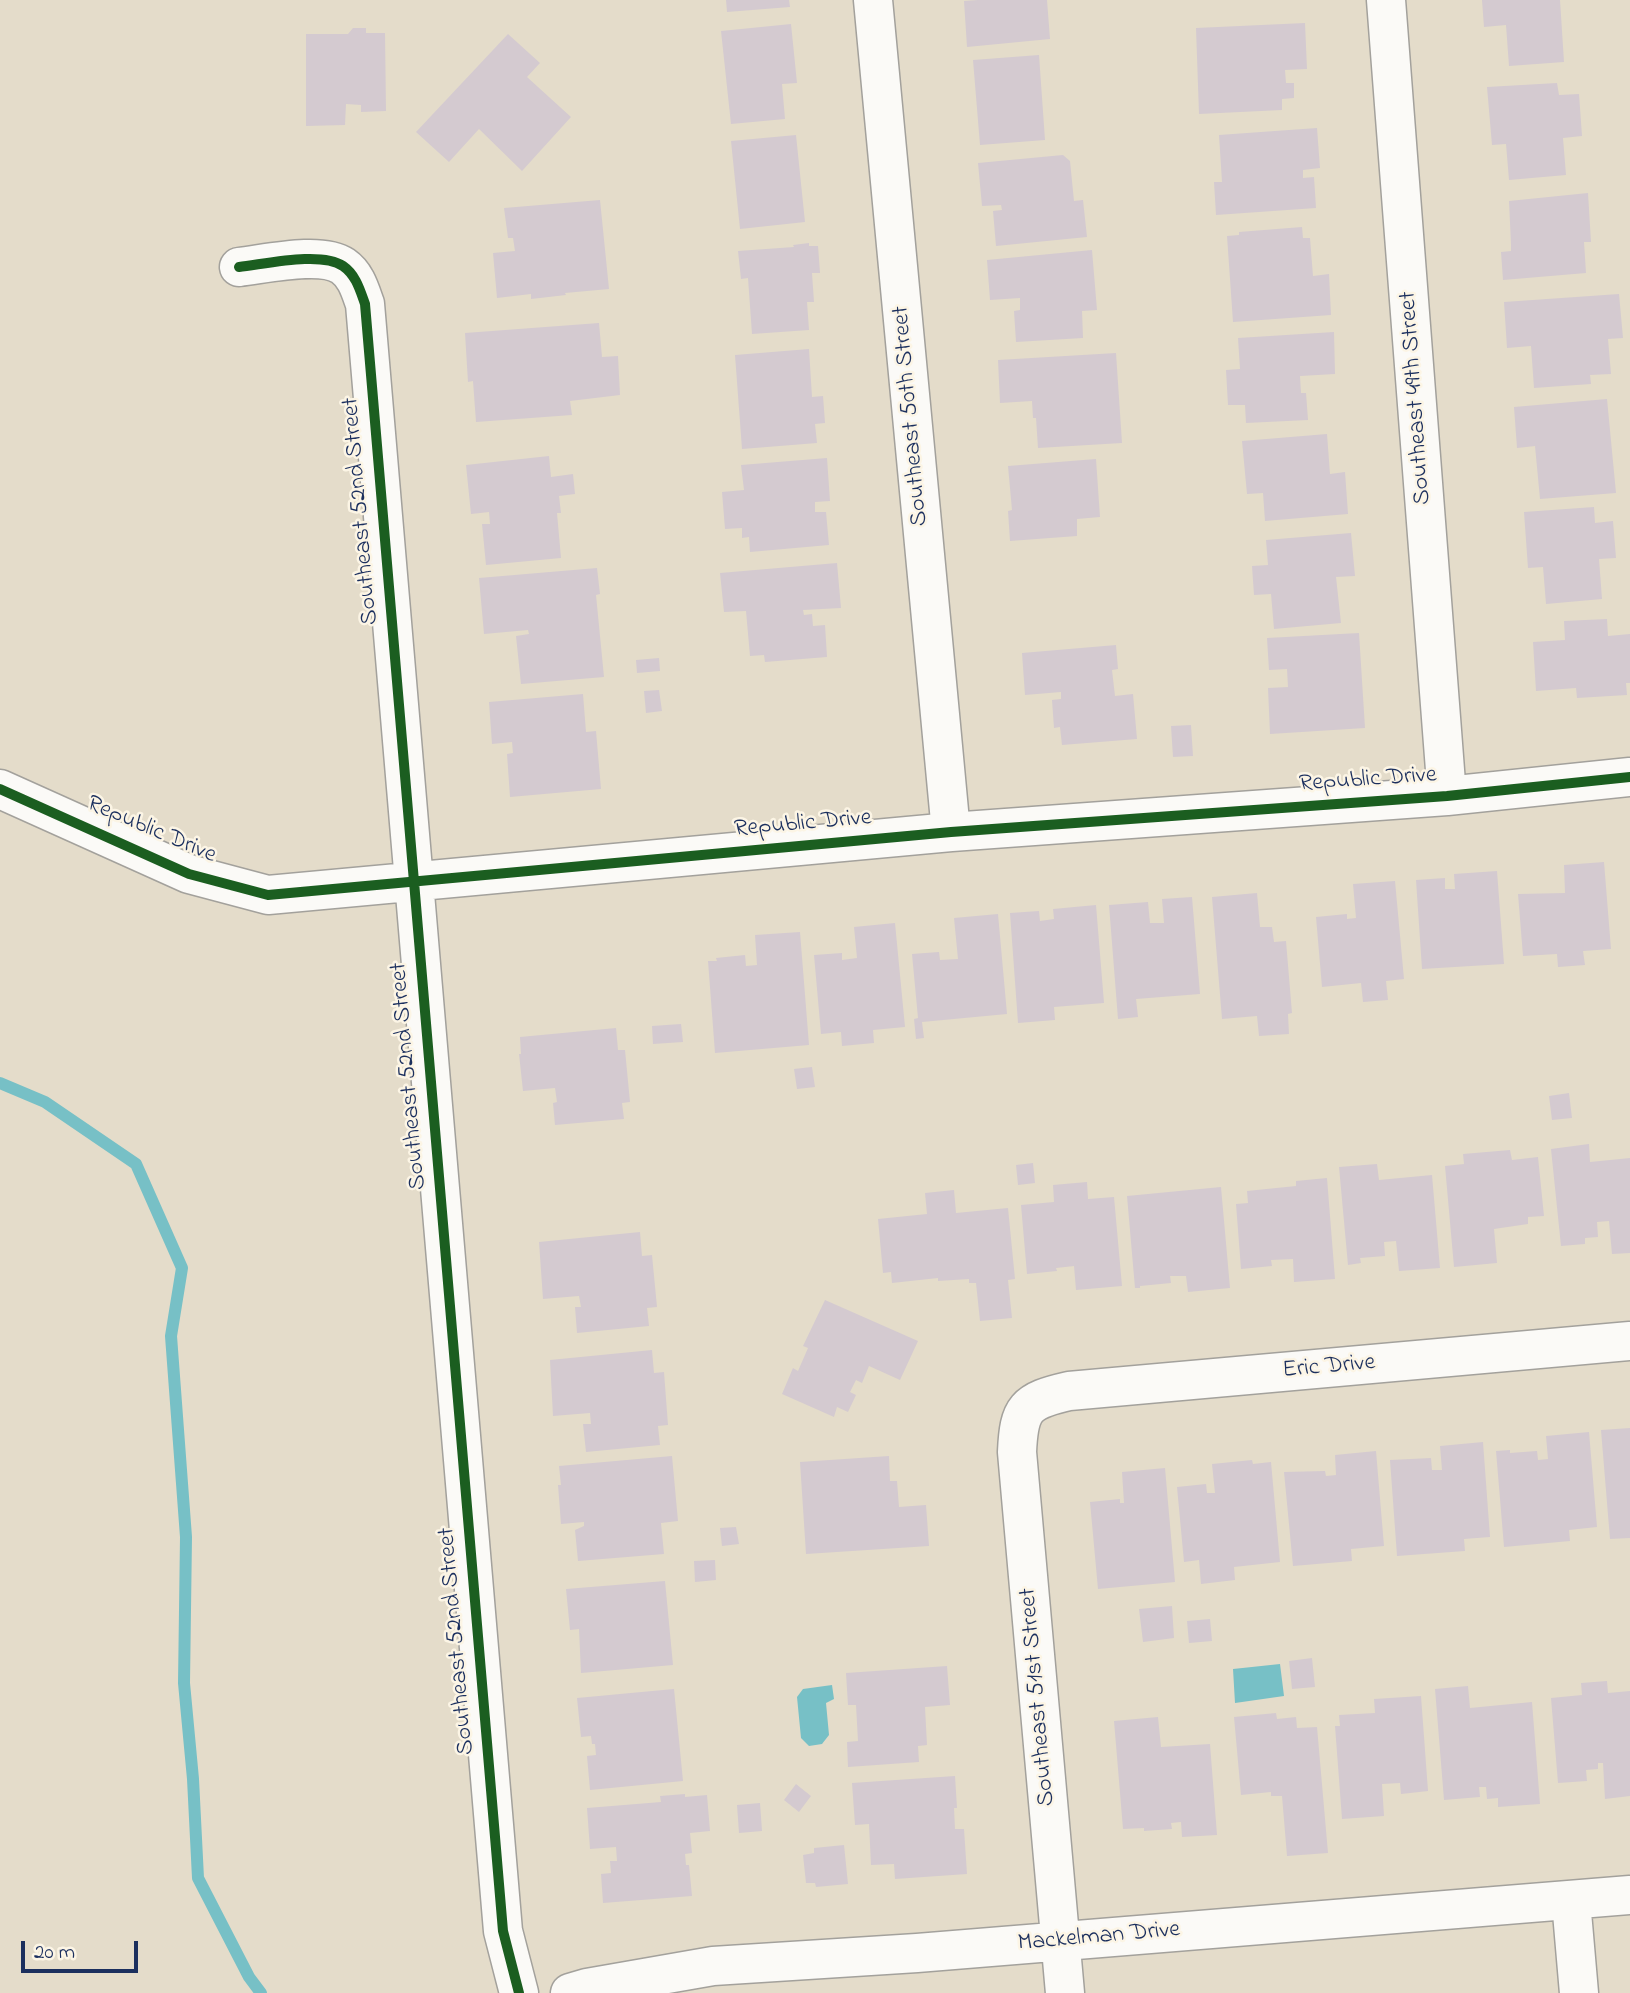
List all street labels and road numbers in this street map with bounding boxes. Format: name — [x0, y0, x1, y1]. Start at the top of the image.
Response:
street label: Southeast 49th Street — [1395, 290, 1439, 506]
street label: Southeast 50th Street — [888, 305, 936, 527]
street label: Southeast 52nd Street — [338, 396, 386, 626]
street label: Republic Drive — [1298, 762, 1438, 800]
street label: Republic Drive — [82, 791, 220, 871]
street label: Republic Drive — [733, 805, 873, 845]
street label: Southeast 52nd Street — [386, 961, 434, 1191]
street label: Eric Drive — [1281, 1350, 1377, 1386]
street label: Southeast 52nd Street — [434, 1526, 482, 1756]
street label: Southeast 51st Street — [1015, 1587, 1063, 1807]
street label: Mackelman Drive — [1017, 1917, 1181, 1959]

